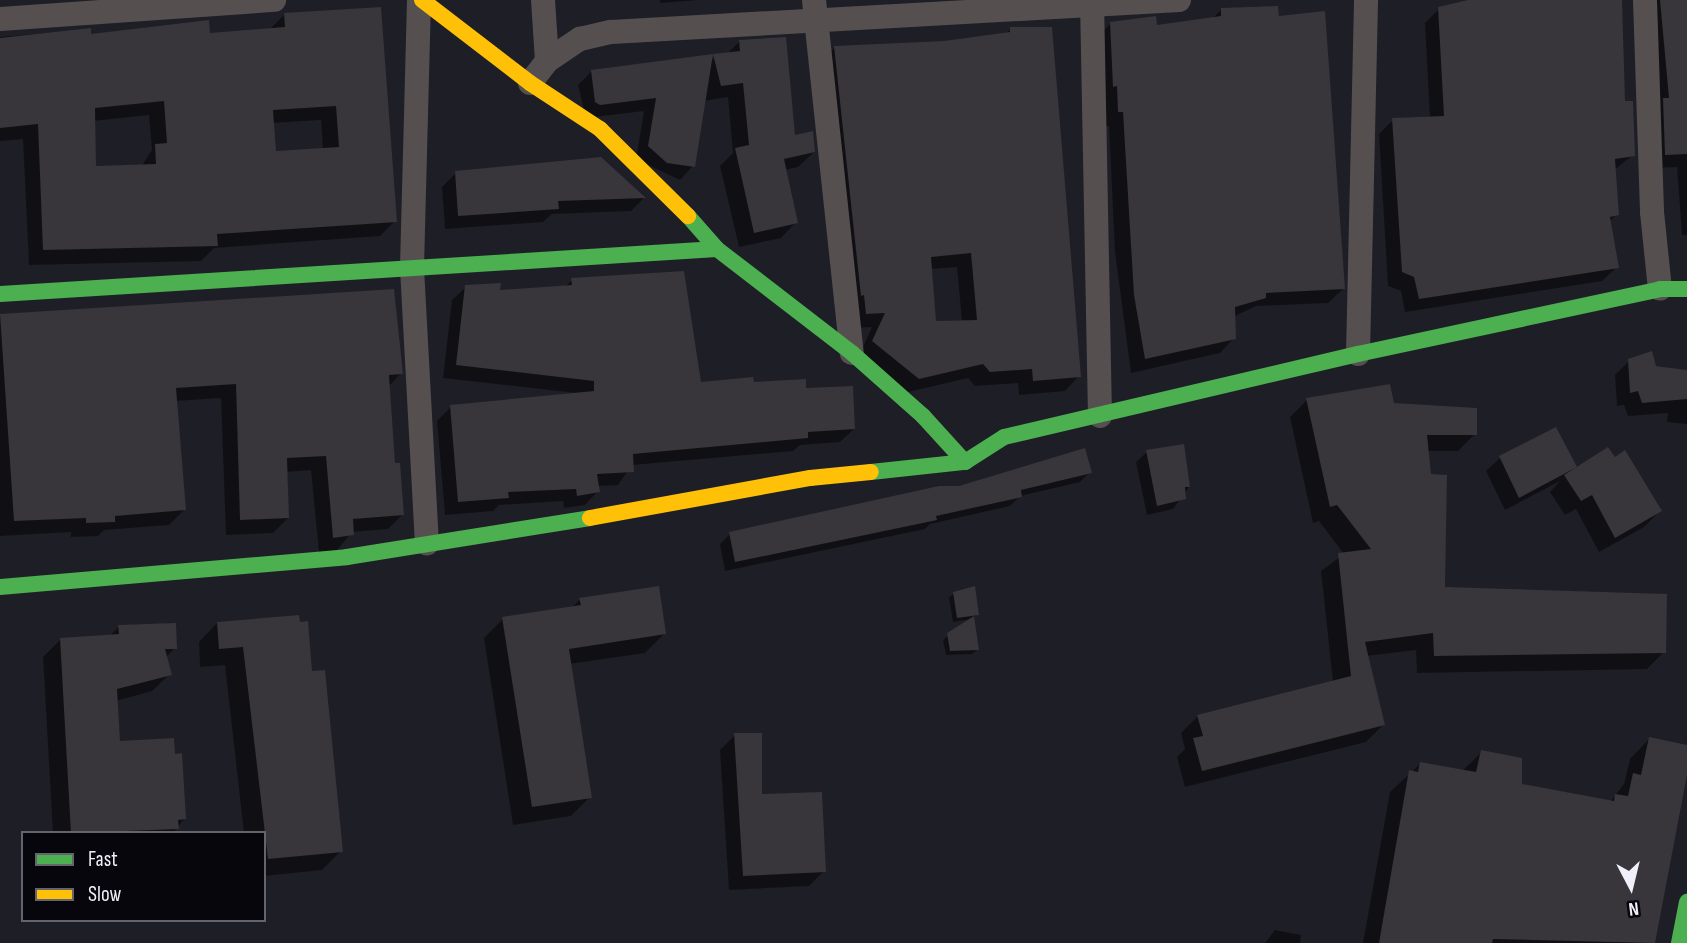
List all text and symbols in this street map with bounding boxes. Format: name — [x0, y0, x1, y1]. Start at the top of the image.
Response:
legend — [21, 831, 266, 922]
text: Fast — [88, 847, 118, 872]
north arrow — [1596, 852, 1666, 922]
text: Slow — [88, 882, 121, 907]
text: N — [1627, 896, 1640, 920]

